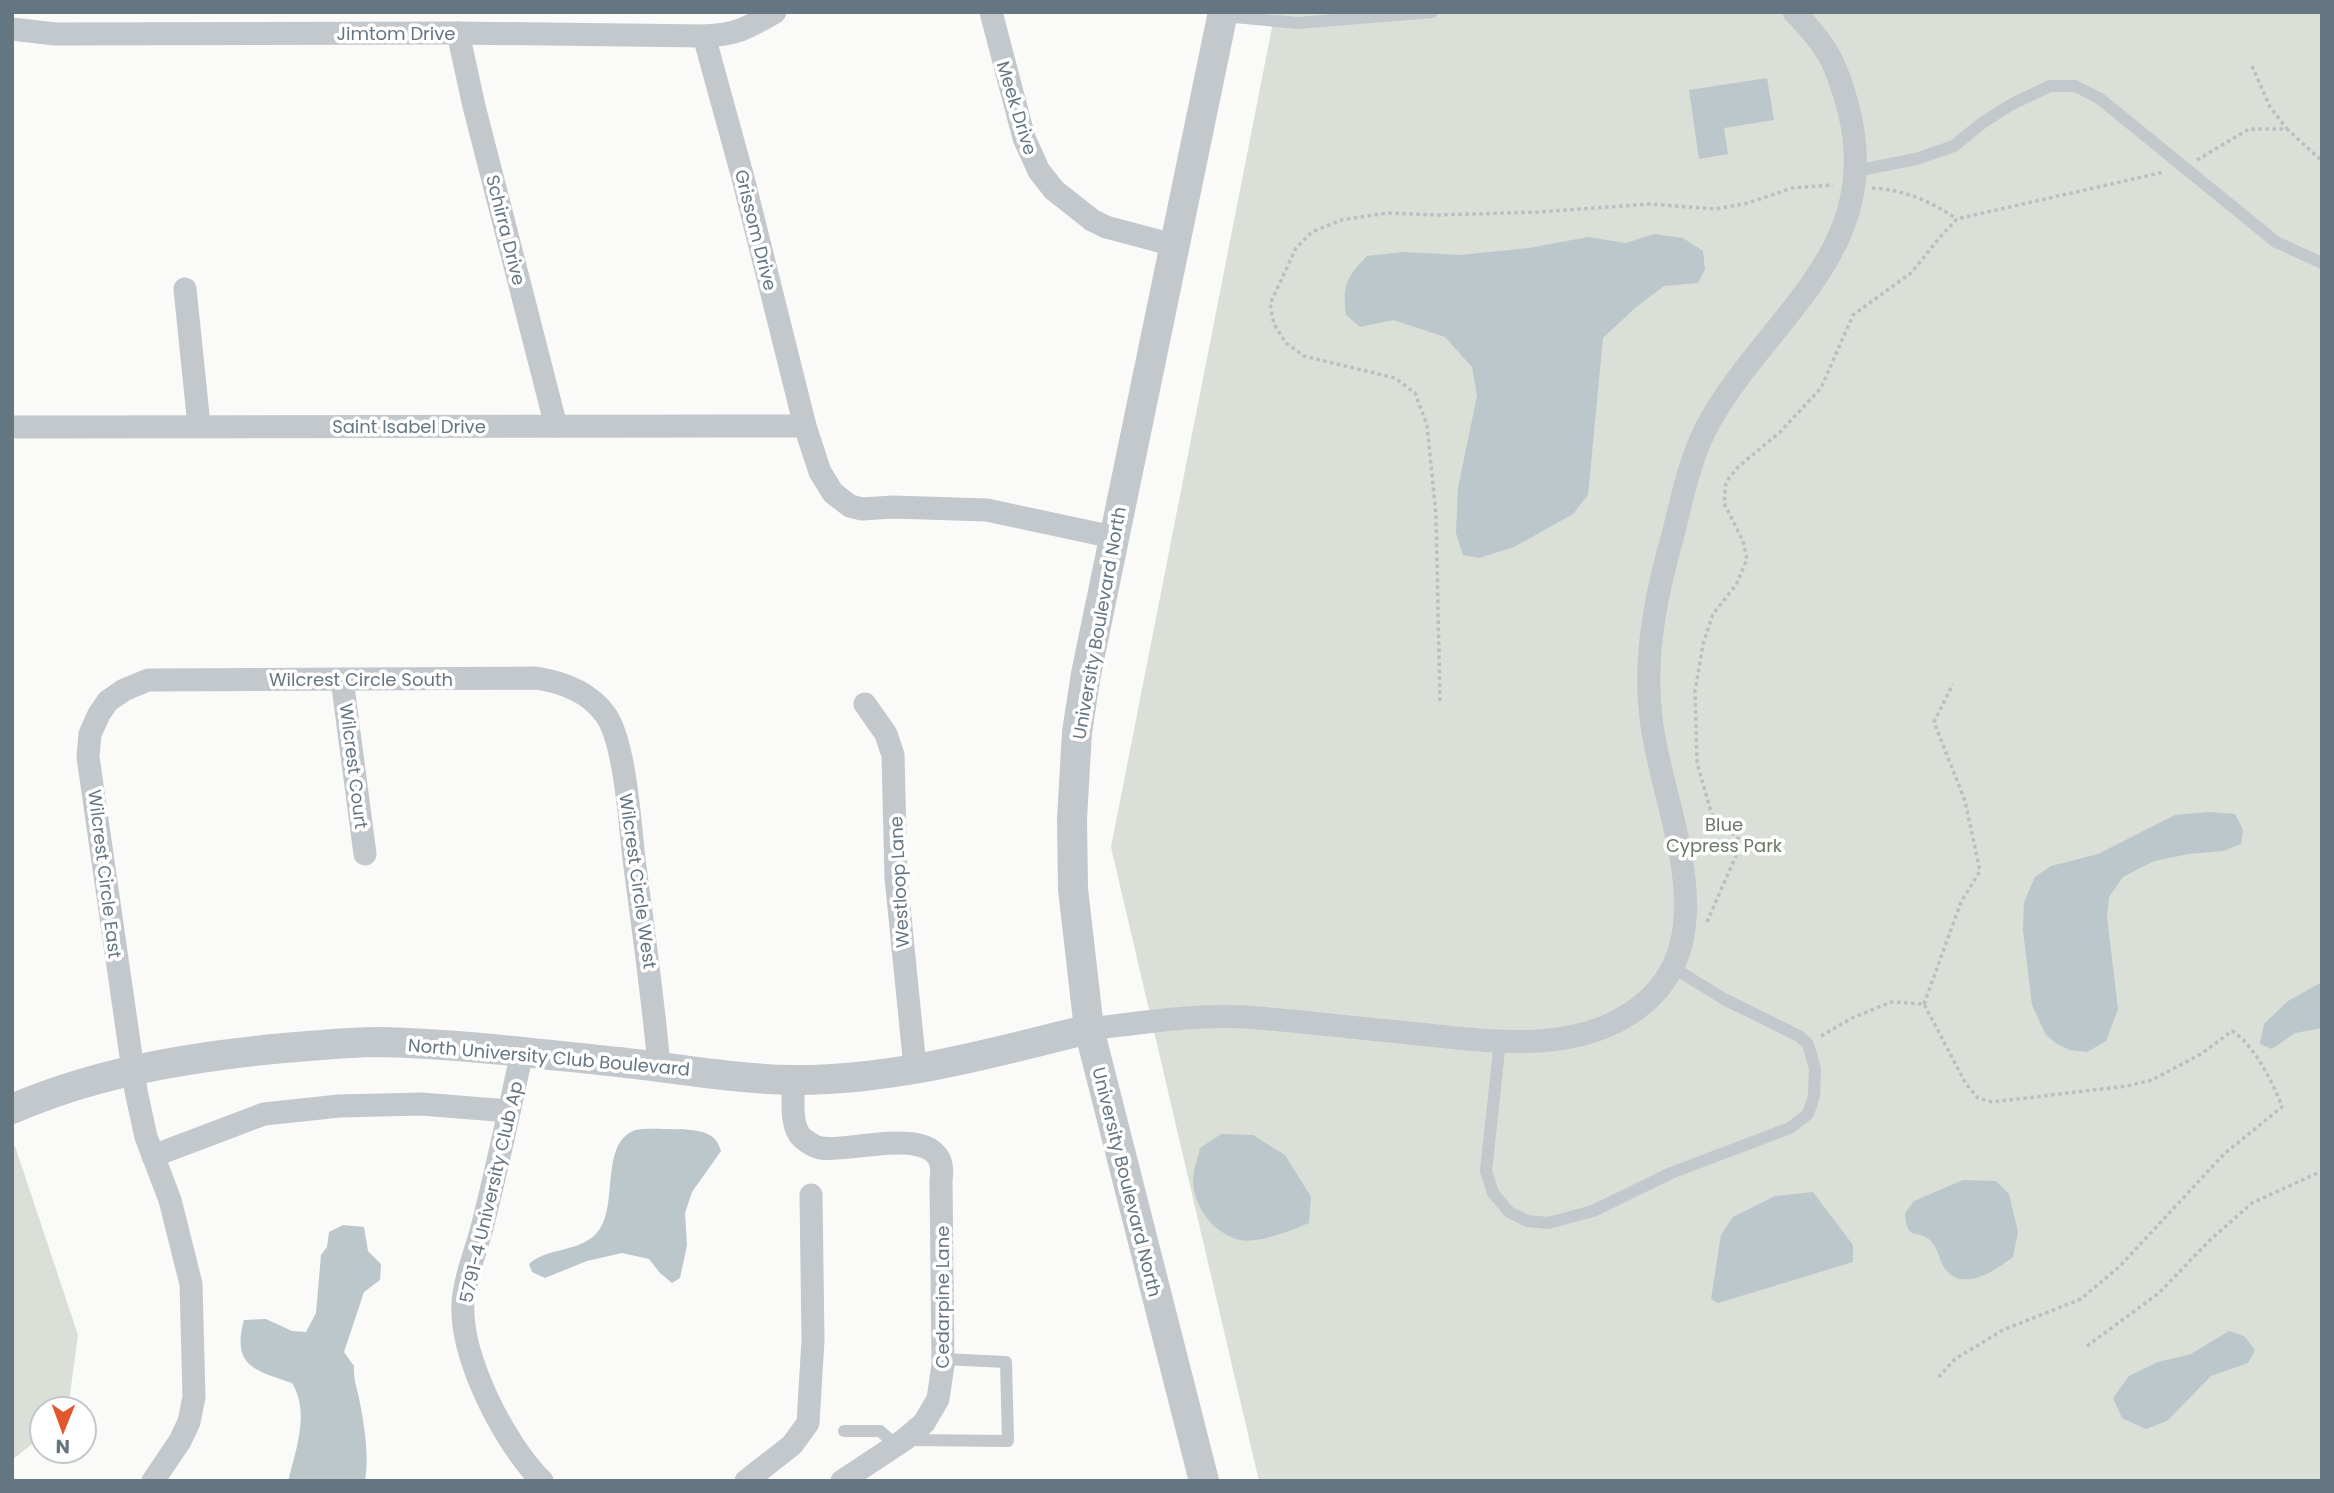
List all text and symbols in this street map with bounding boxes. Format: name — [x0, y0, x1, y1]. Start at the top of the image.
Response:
street label: Jimtom Drive — [336, 21, 456, 46]
street label: Meek Drive — [991, 58, 1043, 158]
street label: Grissom Drive — [729, 167, 783, 293]
street label: Schirra Drive — [480, 172, 532, 288]
street label: Saint Isabel Drive — [332, 414, 486, 439]
street label: University Boulevard North — [1066, 505, 1132, 741]
street label: Wilcrest Circle South — [269, 667, 453, 692]
street label: Wilcrest Court — [334, 702, 374, 830]
street label: Wilcrest Circle East — [82, 788, 128, 960]
street label: Wilcrest Circle West — [613, 792, 663, 970]
park label: Blue Cypress Park — [1666, 812, 1783, 858]
street label: Westloop Lane — [883, 816, 915, 948]
street label: North University Club Boulevard — [407, 1032, 691, 1082]
street label: University Boulevard North — [1086, 1064, 1168, 1300]
street label: 5791-4 University Club Ap — [453, 1079, 529, 1305]
street label: Cedarpine Lane — [930, 1226, 955, 1368]
north arrow — [28, 1395, 98, 1465]
text: N — [55, 1433, 70, 1460]

